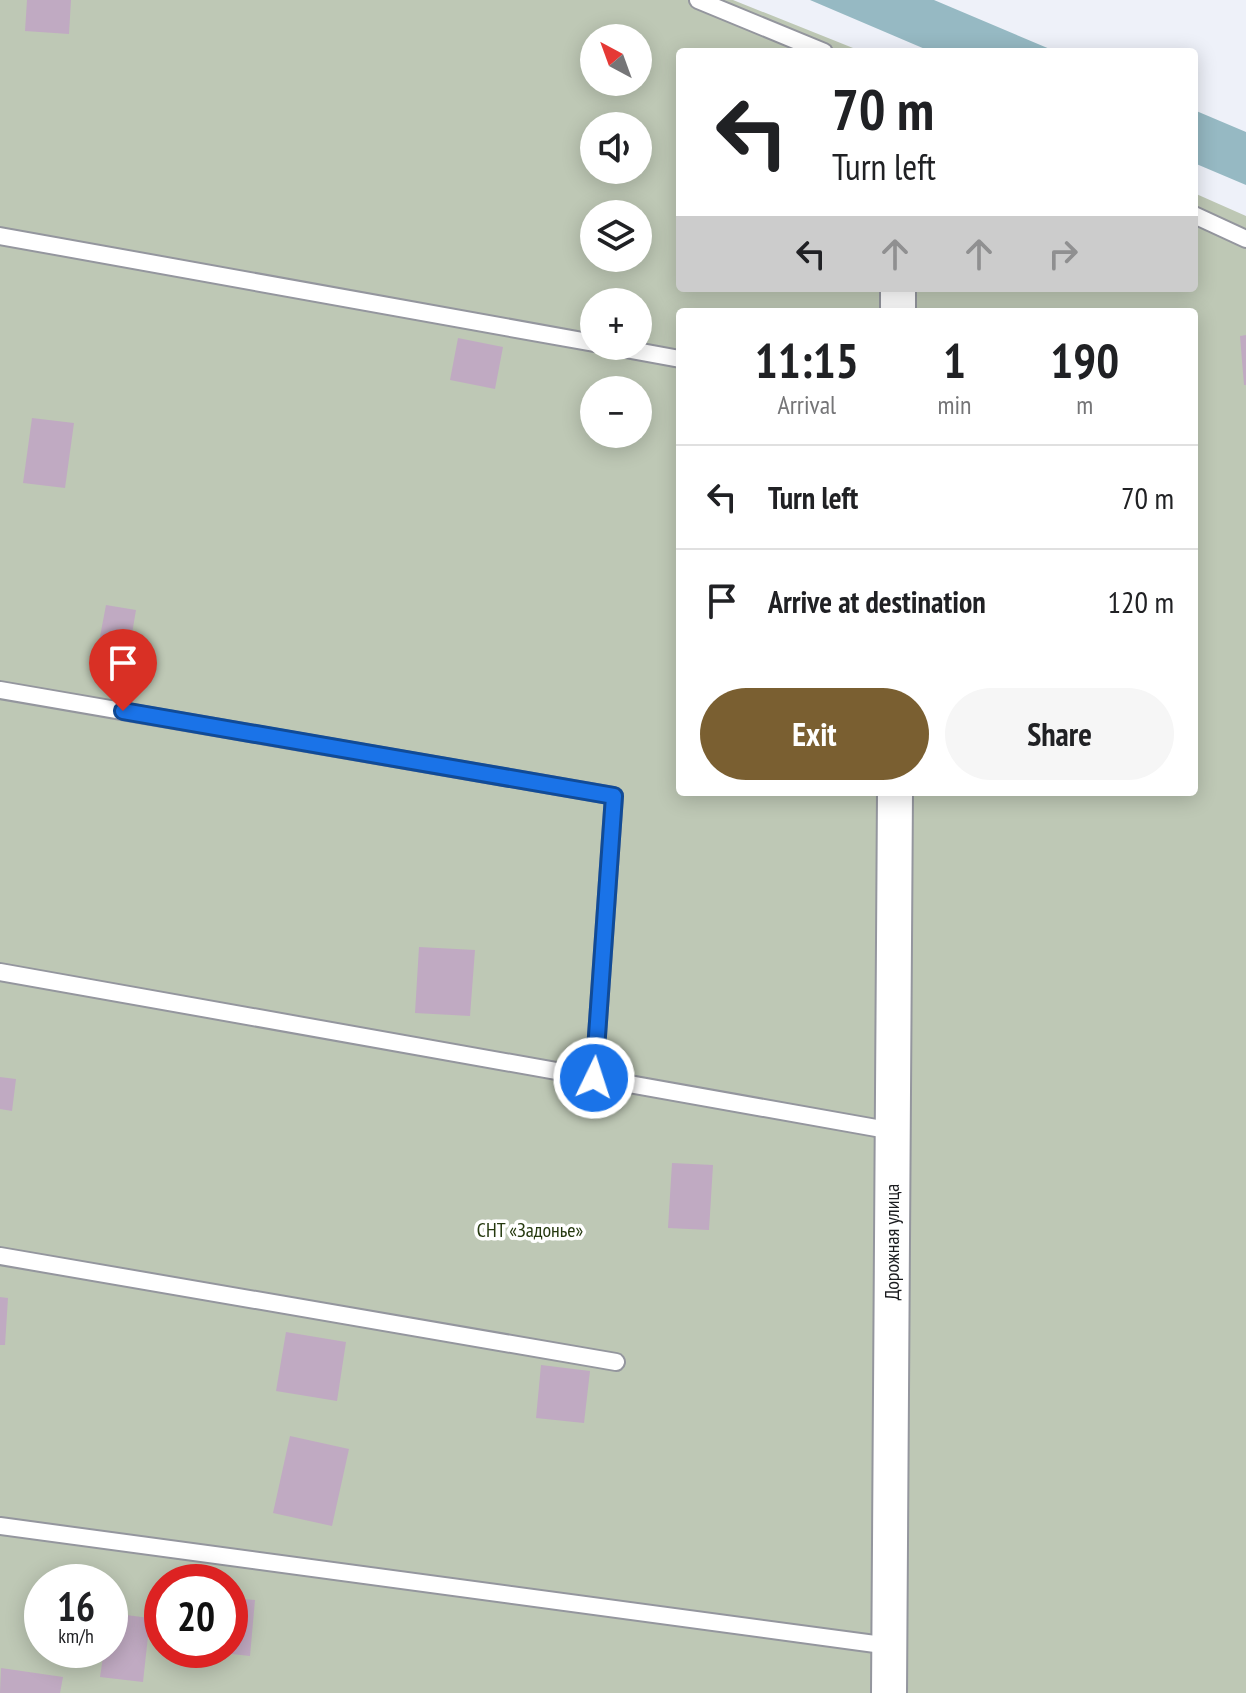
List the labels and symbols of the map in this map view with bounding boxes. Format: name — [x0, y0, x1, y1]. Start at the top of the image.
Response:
north arrow — [580, 24, 652, 96]
pin — [89, 629, 157, 711]
position arrow — [552, 1036, 636, 1120]
street label: Дорожная улица — [879, 1184, 905, 1300]
park label: СНТ «Задонье» — [477, 1217, 583, 1243]
speed limit sign: 20 — [144, 1564, 248, 1668]

